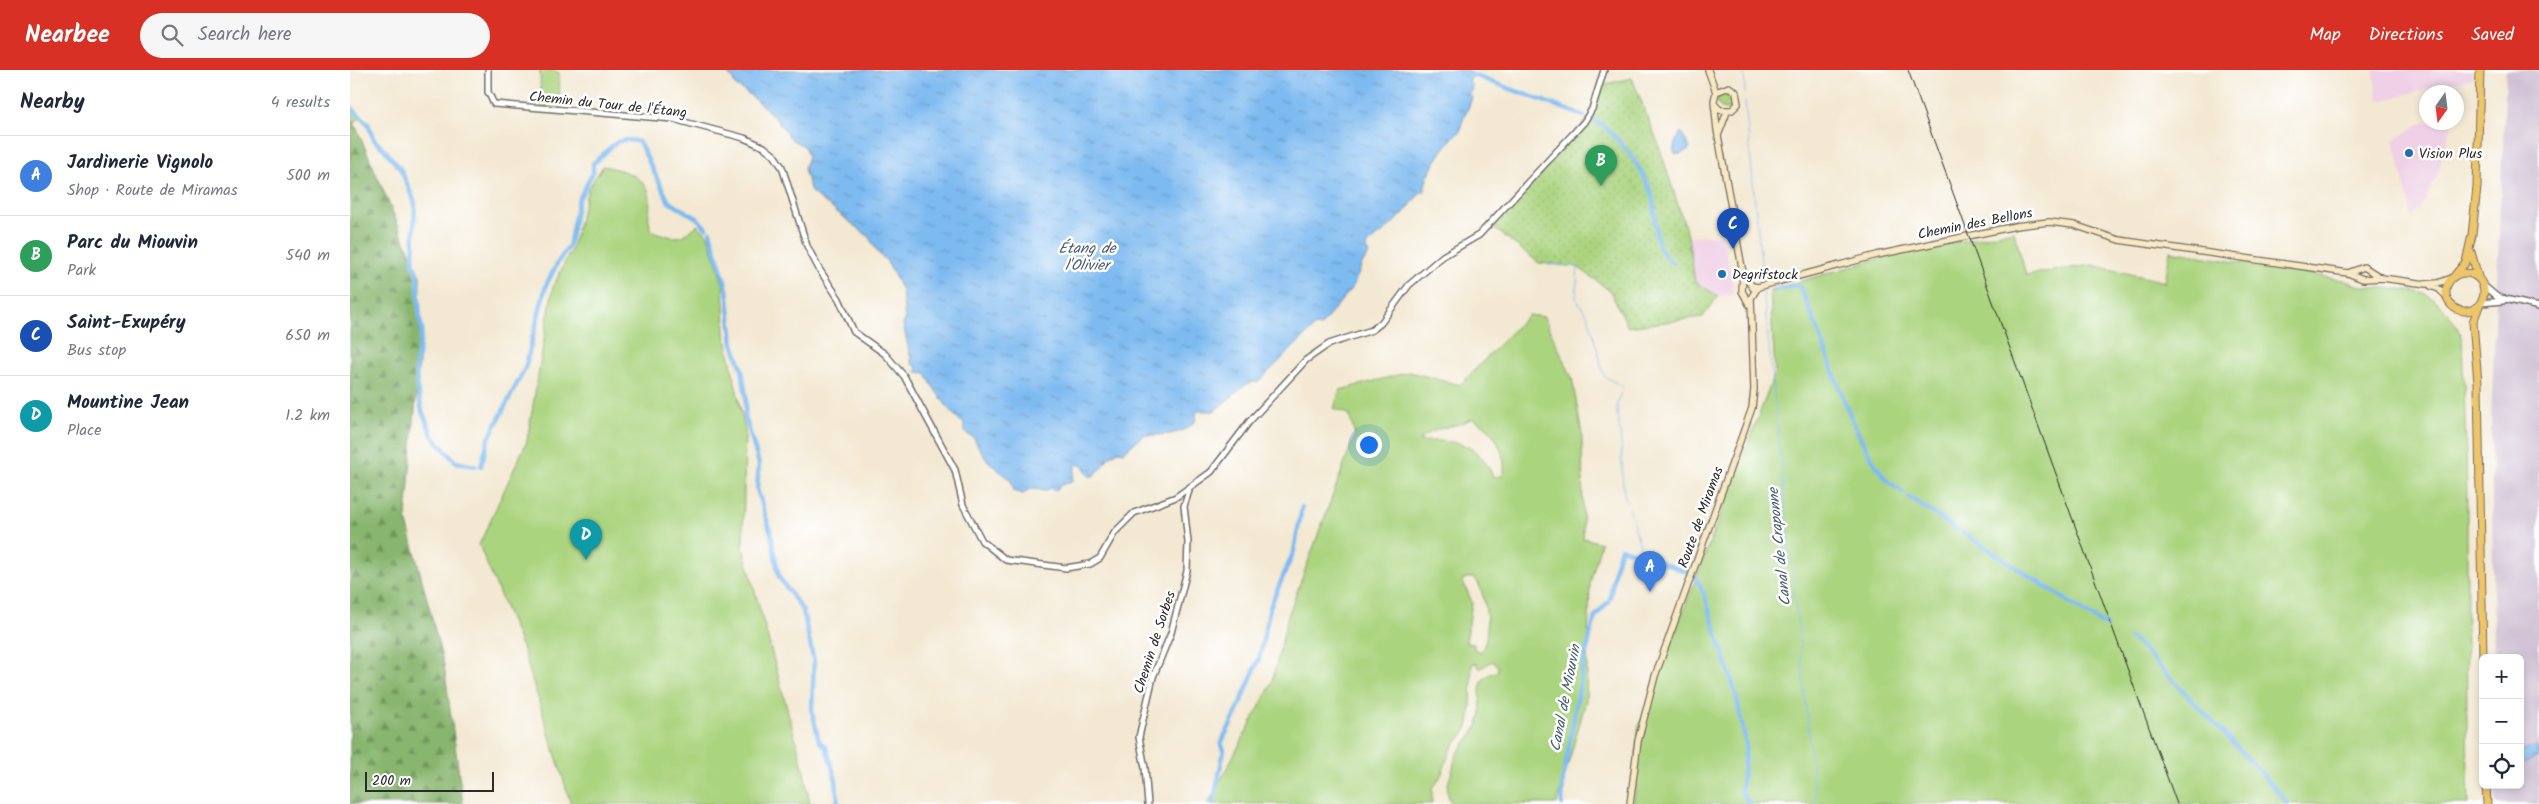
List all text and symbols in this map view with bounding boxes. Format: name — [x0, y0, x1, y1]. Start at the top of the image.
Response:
search box — [140, 13, 490, 58]
text: Nearbee — [25, 16, 110, 55]
text: Search here — [198, 20, 292, 50]
icon: search — [158, 21, 186, 49]
text: Map — [2309, 21, 2341, 50]
text: Directions — [2369, 21, 2443, 50]
text: Saved — [2471, 21, 2514, 50]
north arrow — [2419, 85, 2464, 130]
text: Nearby — [20, 86, 85, 119]
street label: Chemin du Tour de l'Étang — [528, 86, 688, 124]
text: 4 results — [271, 90, 330, 115]
place label: Vision Plus — [2419, 143, 2482, 165]
pin: B — [1585, 145, 1617, 186]
marker: Vision Plus — [2403, 147, 2415, 159]
text: Jardinerie Vignolo — [67, 148, 213, 178]
text: A — [31, 163, 41, 188]
text: 500 m — [286, 163, 330, 188]
text: Shop · Route de Miramas — [67, 178, 238, 203]
street label: Chemin des Bellons — [1916, 202, 2034, 246]
pin: C — [1717, 208, 1749, 249]
text: Parc du Miouvin — [67, 228, 198, 258]
water label: Étang de l'Olivier — [1059, 237, 1117, 278]
text: B — [31, 243, 41, 268]
text: 540 m — [285, 243, 330, 268]
text: Park — [67, 258, 96, 283]
place label: Degrifstock — [1732, 264, 1798, 286]
marker: Degrifstock — [1716, 268, 1728, 280]
text: Saint-Exupéry — [67, 308, 186, 338]
text: C — [31, 323, 41, 348]
text: 650 m — [285, 323, 330, 348]
text: Bus stop — [67, 338, 126, 363]
text: Mountine Jean — [67, 388, 189, 418]
text: D — [31, 403, 41, 428]
text: 1.2 km — [285, 403, 330, 428]
text: Place — [67, 418, 101, 443]
your location — [1356, 432, 1382, 458]
street label: Route de Miramas — [1672, 463, 1730, 571]
water label: Canal de Craponne — [1762, 485, 1798, 607]
pin: D — [570, 519, 602, 560]
pin: A — [1634, 551, 1666, 592]
street label: Chemin de Sorbes — [1128, 588, 1182, 696]
water label: Canal de Miouvin — [1544, 642, 1588, 754]
map controls — [2479, 654, 2524, 789]
button: + — [2479, 654, 2524, 699]
button: − — [2479, 699, 2524, 744]
button: locate — [2479, 744, 2524, 789]
scale bar — [365, 769, 494, 792]
text: 200 m — [372, 770, 411, 792]

